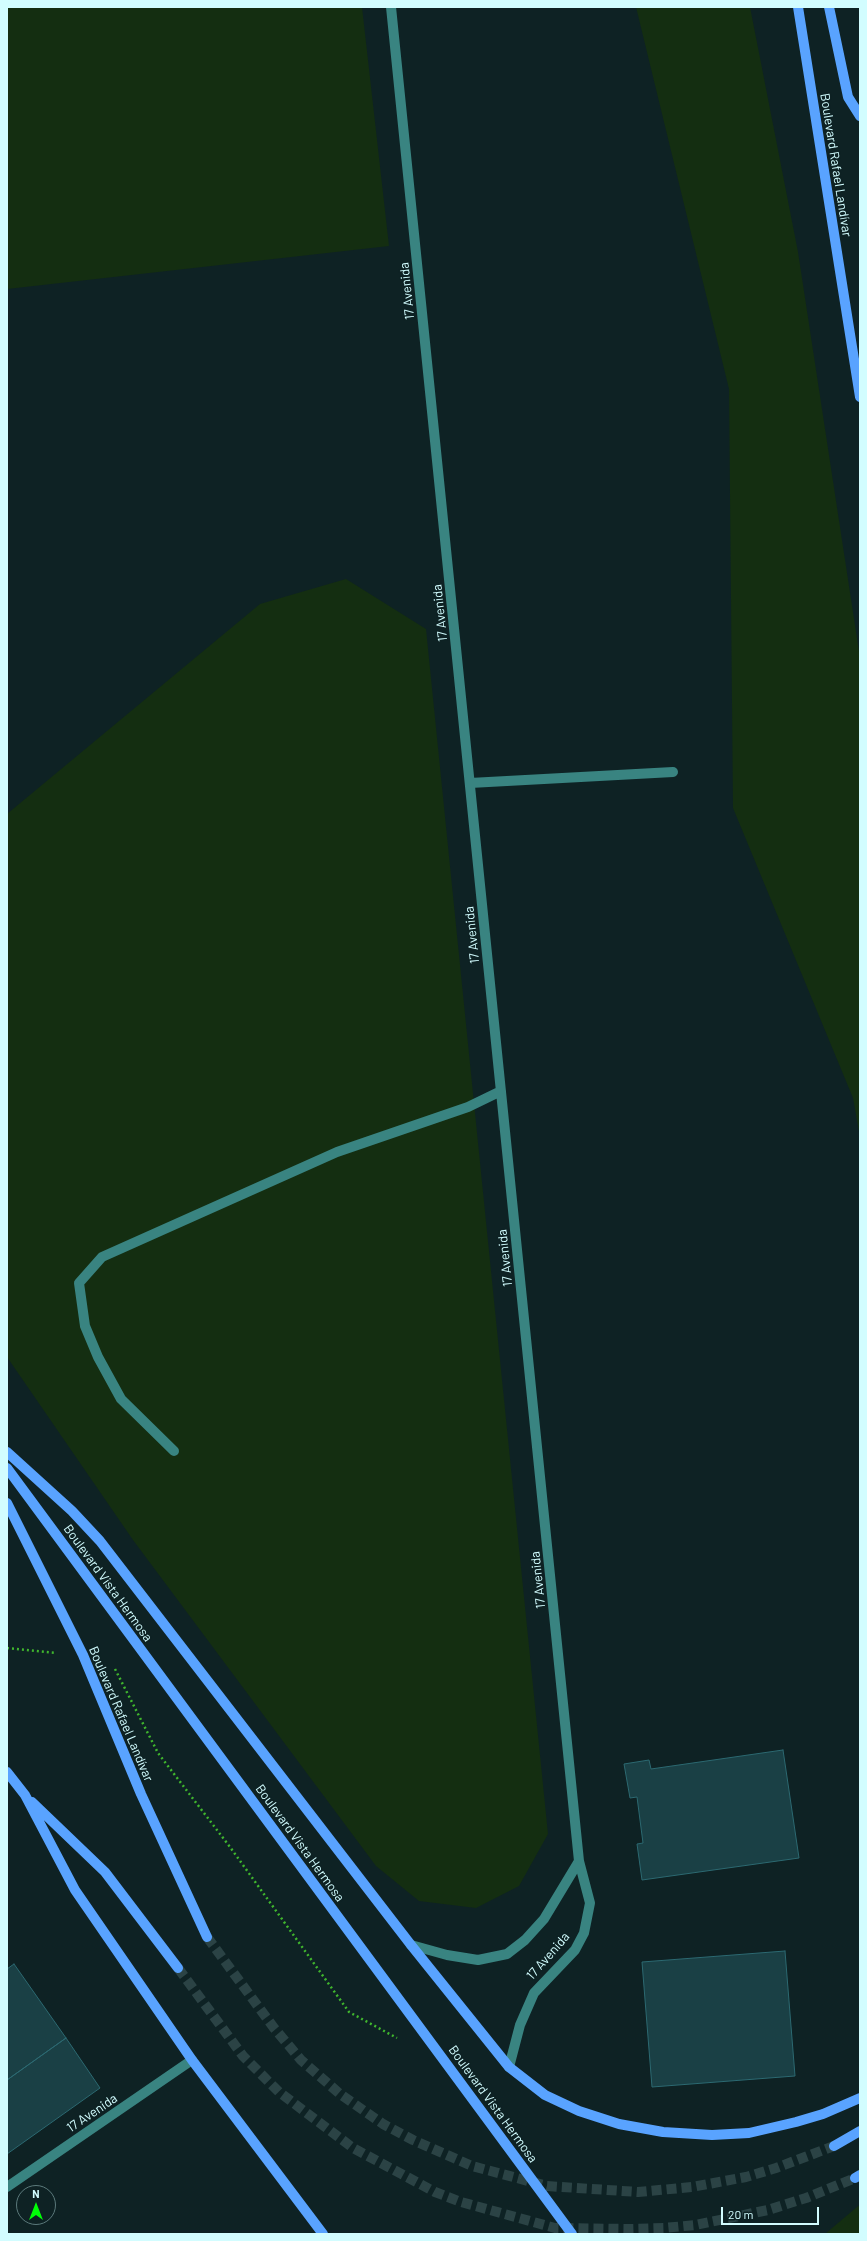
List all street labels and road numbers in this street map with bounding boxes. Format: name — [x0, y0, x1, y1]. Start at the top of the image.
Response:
street label: Boulevard Rafael Landívar — [817, 92, 855, 238]
street label: 17 Avenida — [396, 261, 418, 321]
street label: 17 Avenida — [429, 583, 451, 643]
street label: 17 Avenida — [461, 905, 483, 965]
street label: 17 Avenida — [494, 1228, 516, 1288]
street label: Boulevard Vista Hermosa — [60, 1521, 156, 1645]
street label: 17 Avenida — [527, 1550, 549, 1610]
street label: Boulevard Rafael Landívar — [85, 1644, 157, 1784]
street label: Boulevard Vista Hermosa — [252, 1781, 348, 1905]
street label: 17 Avenida — [523, 1929, 573, 1983]
street label: Boulevard Vista Hermosa — [445, 2042, 541, 2166]
street label: 17 Avenida — [64, 2090, 120, 2136]

